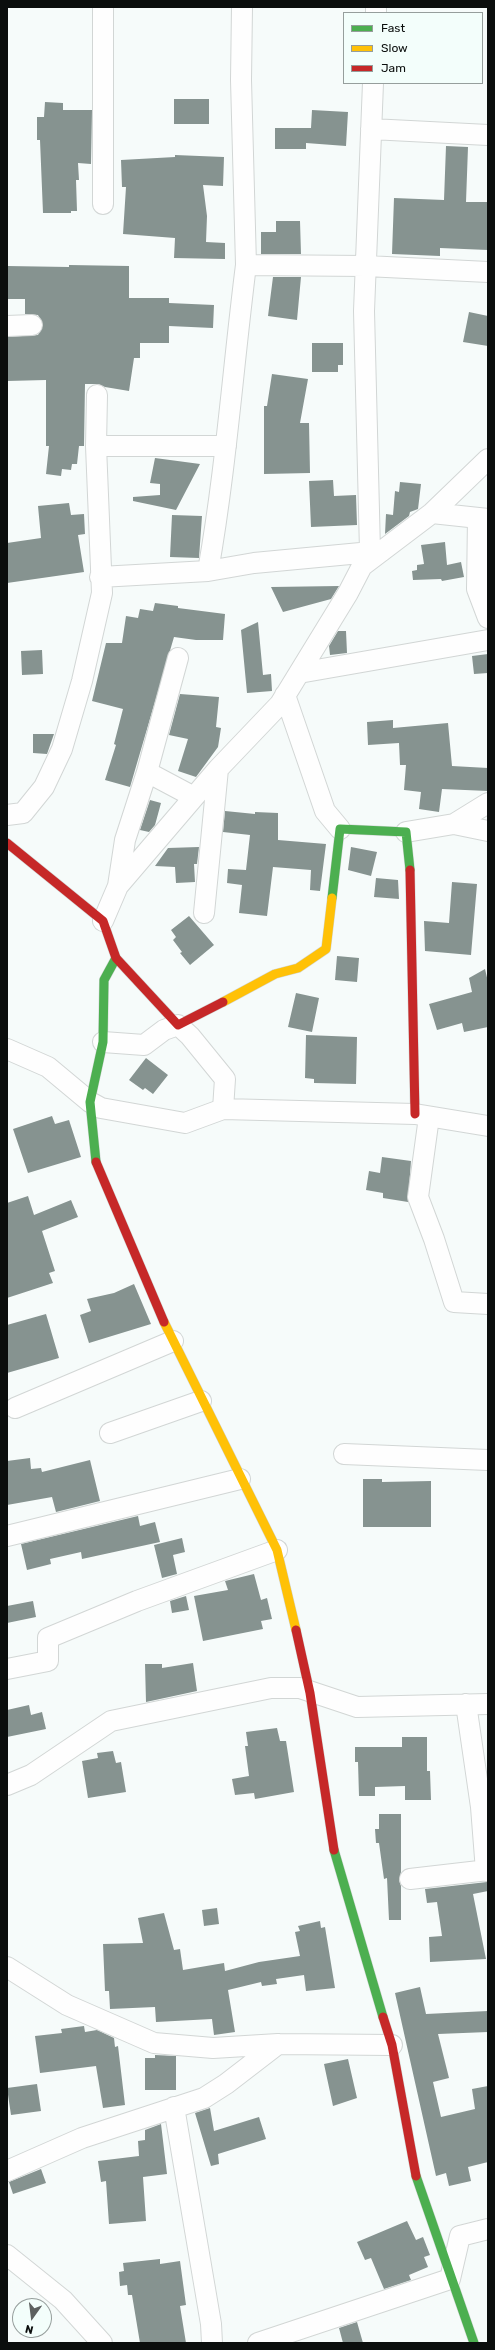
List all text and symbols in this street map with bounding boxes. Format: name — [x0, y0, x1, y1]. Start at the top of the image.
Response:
legend — [343, 12, 483, 84]
text: Fast — [381, 21, 405, 35]
text: Slow — [381, 41, 408, 55]
text: Jam — [381, 61, 406, 75]
north arrow — [12, 2298, 52, 2338]
text: N — [24, 2322, 35, 2336]

